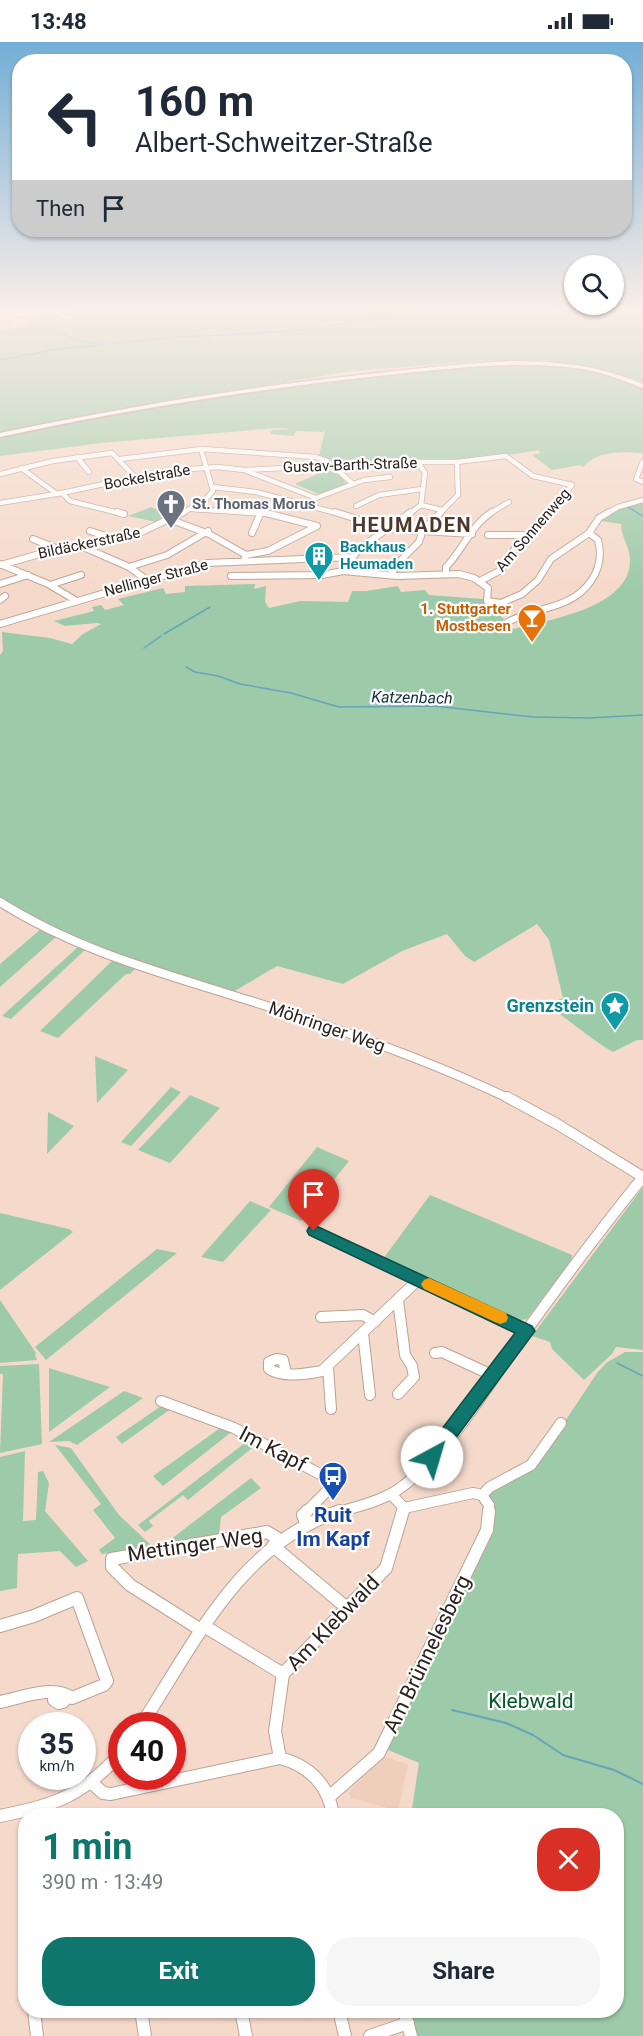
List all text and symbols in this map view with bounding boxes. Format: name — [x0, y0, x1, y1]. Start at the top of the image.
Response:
text: 13:48 — [30, 9, 87, 34]
text: 160 m — [135, 77, 254, 126]
icon: left — [36, 78, 114, 156]
text: Albert-Schweitzer-Straße — [135, 127, 432, 159]
icon: arrive — [97, 192, 130, 225]
text: Then — [36, 196, 85, 221]
map controls — [564, 255, 624, 315]
button: search — [564, 255, 624, 315]
street label: Gustav-Barth-Straße — [282, 454, 418, 476]
street label: Bockelstraße — [102, 461, 192, 493]
street label: Am Sonnenweg — [492, 485, 574, 575]
church icon: St. Thomas Morus — [155, 488, 187, 530]
place label: St. Thomas Morus — [192, 495, 316, 513]
district label: HEUMADEN — [352, 513, 472, 537]
street label: Bildäckerstraße — [36, 523, 142, 563]
place label: Backhaus Heumaden — [340, 538, 413, 573]
building icon: Backhaus Heumaden — [303, 540, 335, 582]
street label: Nellinger Straße — [102, 555, 210, 601]
place label: 1. Stuttgarter Mostbesen — [420, 600, 511, 635]
bar icon: 1. Stuttgarter Mostbesen — [516, 602, 548, 644]
water label: Katzenbach — [371, 687, 453, 708]
place icon: Grenzstein — [599, 990, 631, 1032]
place label: Grenzstein — [506, 995, 594, 1016]
street label: Möhringer Weg — [266, 997, 388, 1056]
pin — [288, 1169, 339, 1231]
icon: arrive — [297, 1178, 330, 1211]
street label: Im Kapf — [235, 1421, 311, 1477]
position arrow — [400, 1425, 464, 1489]
bus stop icon: Ruit Im Kapf — [317, 1460, 349, 1502]
place label: Ruit Im Kapf — [296, 1503, 370, 1551]
street label: Mettinger Weg — [126, 1524, 264, 1566]
street label: Am Klebwald — [282, 1571, 384, 1675]
street label: Am Brünnelesberg — [378, 1571, 476, 1737]
park label: Klebwald — [488, 1689, 574, 1713]
speed limit sign: 40 — [108, 1712, 186, 1790]
text: 35 — [40, 1726, 74, 1761]
text: km/h — [39, 1757, 75, 1775]
text: 1 min — [42, 1826, 133, 1868]
button: close — [537, 1828, 600, 1891]
text: 390 m · 13:49 — [42, 1870, 163, 1894]
button: Exit — [42, 1937, 315, 2006]
button: Share — [327, 1937, 600, 2006]

